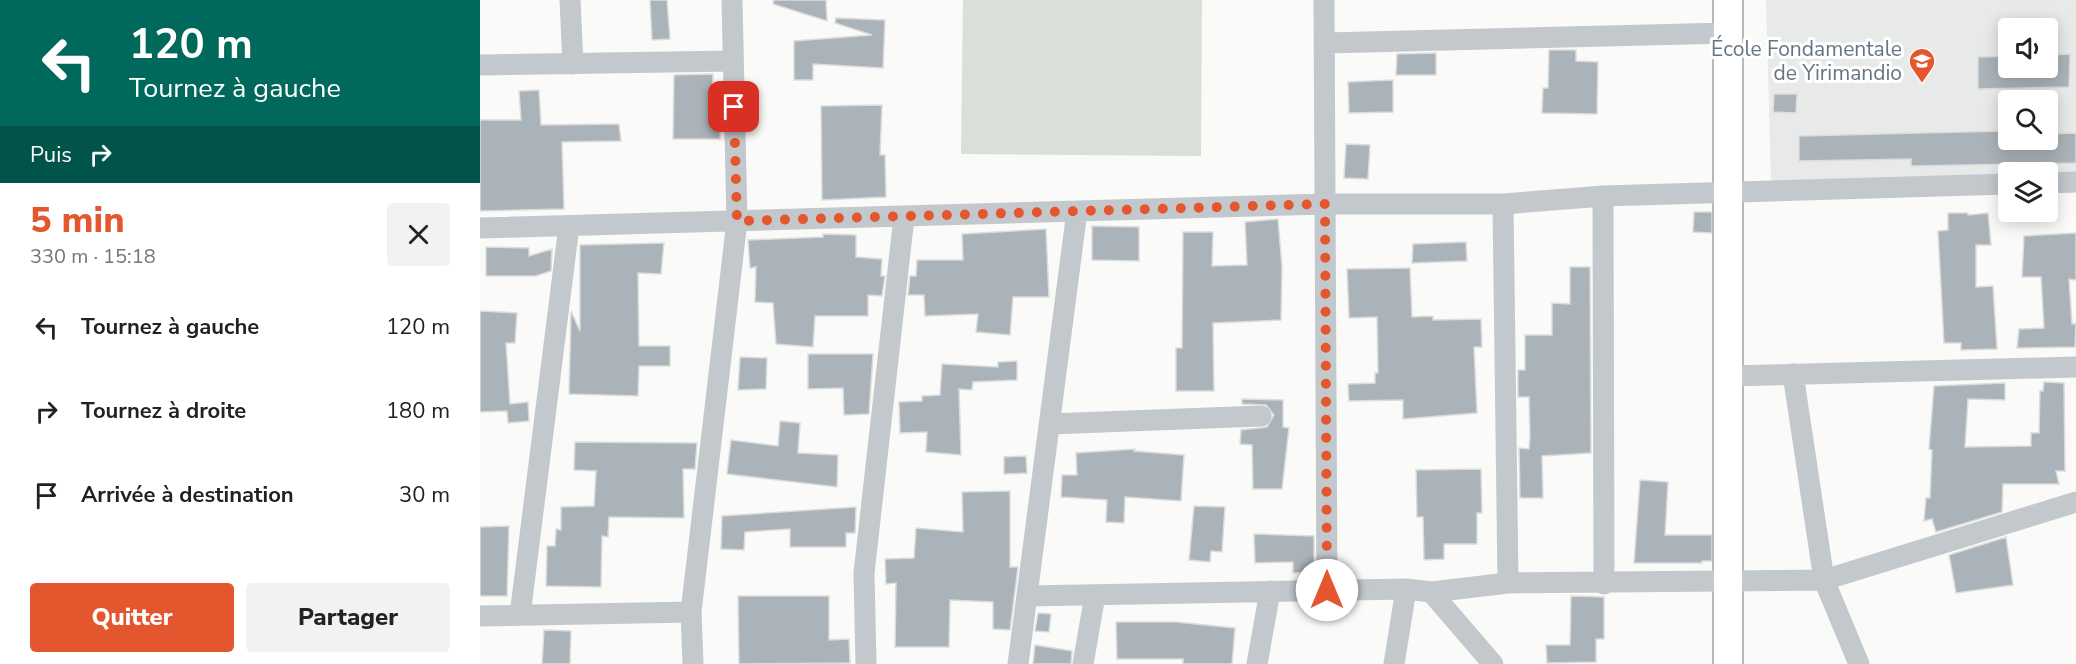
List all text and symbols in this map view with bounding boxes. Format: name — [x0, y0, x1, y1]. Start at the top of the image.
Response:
text: 120 m — [129, 16, 253, 73]
map controls — [1998, 18, 2058, 222]
button: sound — [1998, 18, 2058, 78]
icon: left — [30, 24, 108, 102]
place label: École Fondamentale de Yirimandio — [1711, 35, 1902, 87]
school or university icon: École Fondamentale de Yirimandio — [1907, 46, 1937, 84]
text: Tournez à gauche — [129, 70, 341, 107]
pin — [708, 81, 759, 132]
icon: arrive — [717, 90, 750, 123]
button: search — [1998, 90, 2058, 150]
icon: right — [84, 138, 117, 171]
text: Puis — [30, 140, 72, 170]
button: layers — [1998, 162, 2058, 222]
text: 5 min — [30, 196, 125, 245]
button: close — [387, 203, 450, 266]
text: 330 m · 15:18 — [30, 243, 156, 270]
icon: left — [30, 311, 63, 344]
text: Tournez à gauche — [81, 312, 259, 342]
text: 120 m — [386, 312, 450, 342]
icon: right — [30, 395, 63, 428]
text: Tournez à droite — [81, 396, 246, 426]
text: 180 m — [386, 396, 450, 426]
icon: arrive — [30, 479, 63, 512]
text: Arrivée à destination — [81, 480, 294, 510]
text: 30 m — [399, 480, 450, 510]
position arrow — [1295, 558, 1359, 622]
button: Quitter — [30, 583, 234, 652]
button: Partager — [246, 583, 450, 652]

